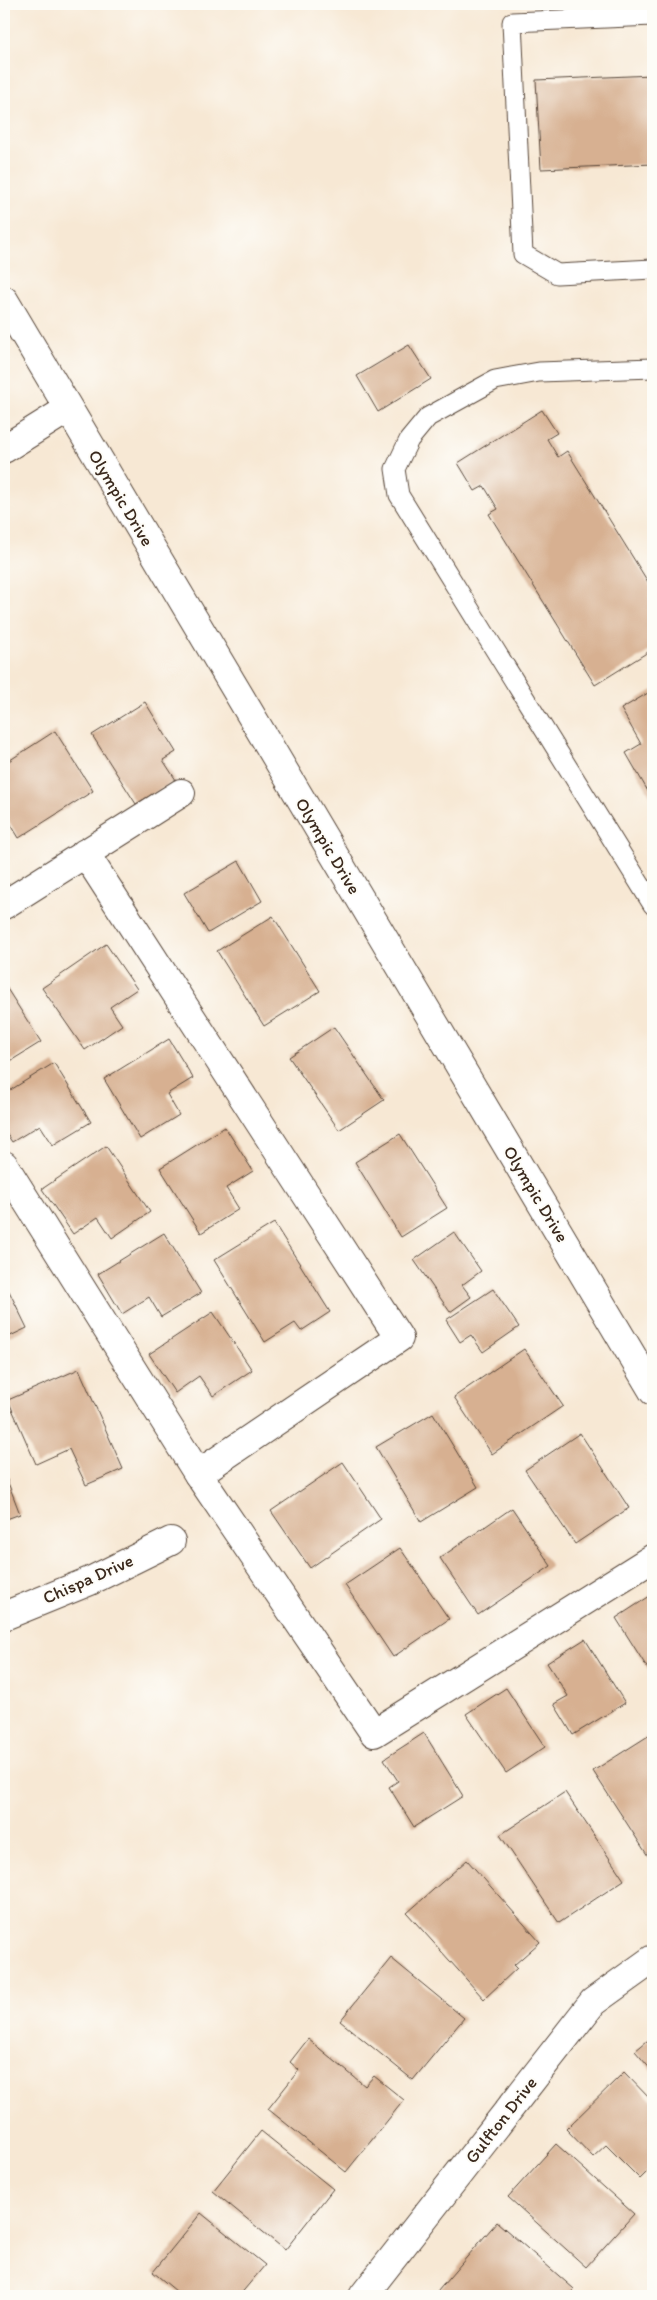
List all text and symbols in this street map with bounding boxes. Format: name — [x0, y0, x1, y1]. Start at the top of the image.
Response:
street label: Olympic Drive — [84, 446, 158, 550]
street label: Olympic Drive — [291, 794, 365, 898]
street label: Olympic Drive — [499, 1142, 573, 1246]
street label: Chispa Drive — [39, 1549, 137, 1609]
street label: Gulfton Drive — [460, 2072, 542, 2168]

